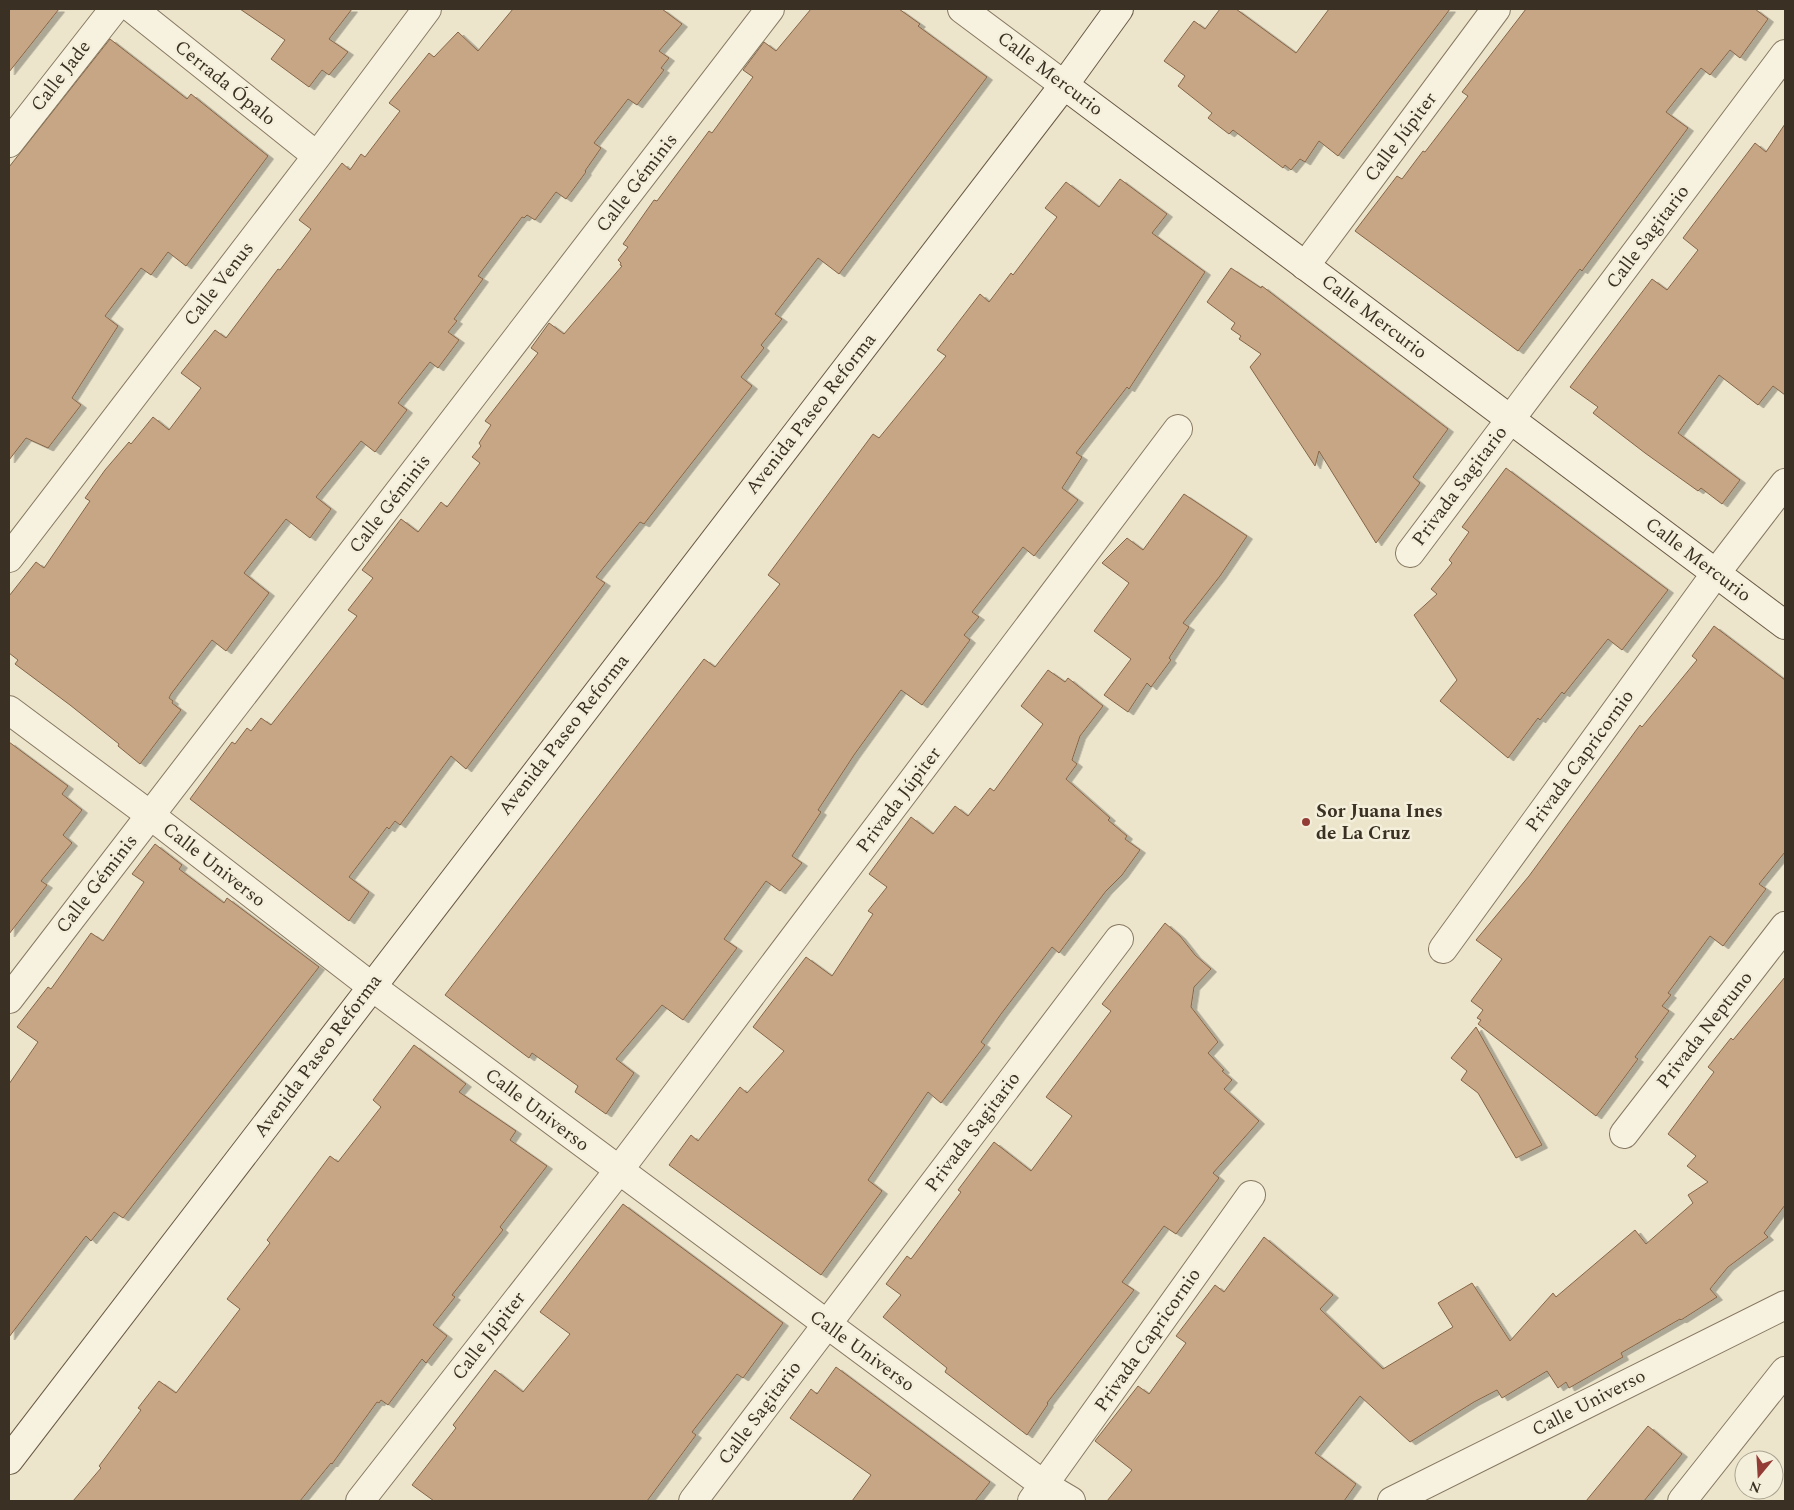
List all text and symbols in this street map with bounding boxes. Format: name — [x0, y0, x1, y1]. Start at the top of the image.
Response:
street label: Calle Mercurio — [991, 24, 1109, 124]
street label: Cerrada Ópalo — [168, 33, 282, 133]
street label: Calle Jade — [24, 34, 98, 118]
street label: Calle Júpiter — [1357, 86, 1445, 188]
street label: Calle Géminis — [589, 127, 685, 239]
street label: Calle Sagitario — [1599, 179, 1697, 295]
street label: Calle Venus — [177, 236, 261, 332]
street label: Calle Mercurio — [1315, 267, 1433, 367]
street label: Avenida Paseo Reforma — [738, 326, 884, 501]
street label: Privada Sagitario — [1405, 420, 1515, 552]
street label: Calle Géminis — [342, 448, 438, 560]
street label: Calle Mercurio — [1639, 510, 1757, 610]
street label: Avenida Paseo Reforma — [491, 647, 637, 822]
street label: Privada Capricornio — [1518, 684, 1642, 838]
street label: Privada Júpiter — [849, 740, 949, 859]
place label: Sor Juana Ines de La Cruz — [1316, 797, 1443, 848]
street label: Calle Universo — [156, 815, 272, 915]
marker: Sor Juana Ines de La Cruz — [1300, 816, 1312, 828]
street label: Calle Géminis — [49, 828, 145, 940]
street label: Privada Neptuno — [1650, 965, 1760, 1095]
street label: Avenida Paseo Reforma — [247, 967, 390, 1144]
street label: Calle Universo — [479, 1061, 595, 1159]
street label: Privada Sagitario — [918, 1066, 1028, 1198]
street label: Privada Capricornio — [1087, 1262, 1209, 1418]
street label: Calle Júpiter — [445, 1285, 533, 1387]
street label: Calle Universo — [803, 1303, 921, 1399]
street label: Calle Sagitario — [711, 1355, 809, 1471]
street label: Calle Universo — [1527, 1362, 1651, 1444]
north arrow — [1734, 1450, 1784, 1500]
text: N — [1746, 1475, 1764, 1499]

